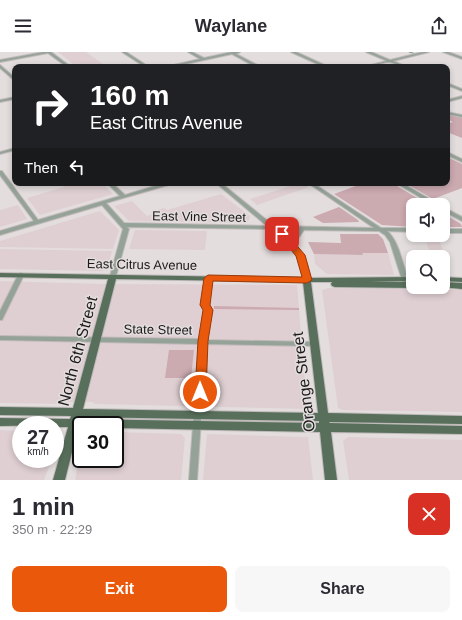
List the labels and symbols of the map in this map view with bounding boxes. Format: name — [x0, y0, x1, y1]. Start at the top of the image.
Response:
street label: East Vine Street — [152, 208, 246, 225]
pin — [265, 217, 299, 251]
street label: East Citrus Avenue — [87, 256, 197, 273]
street label: North 6th Street — [55, 294, 100, 408]
street label: State Street — [124, 321, 193, 338]
street label: Orange Street — [289, 330, 318, 433]
position arrow — [179, 371, 221, 413]
speed limit sign: 30 — [72, 416, 124, 468]

